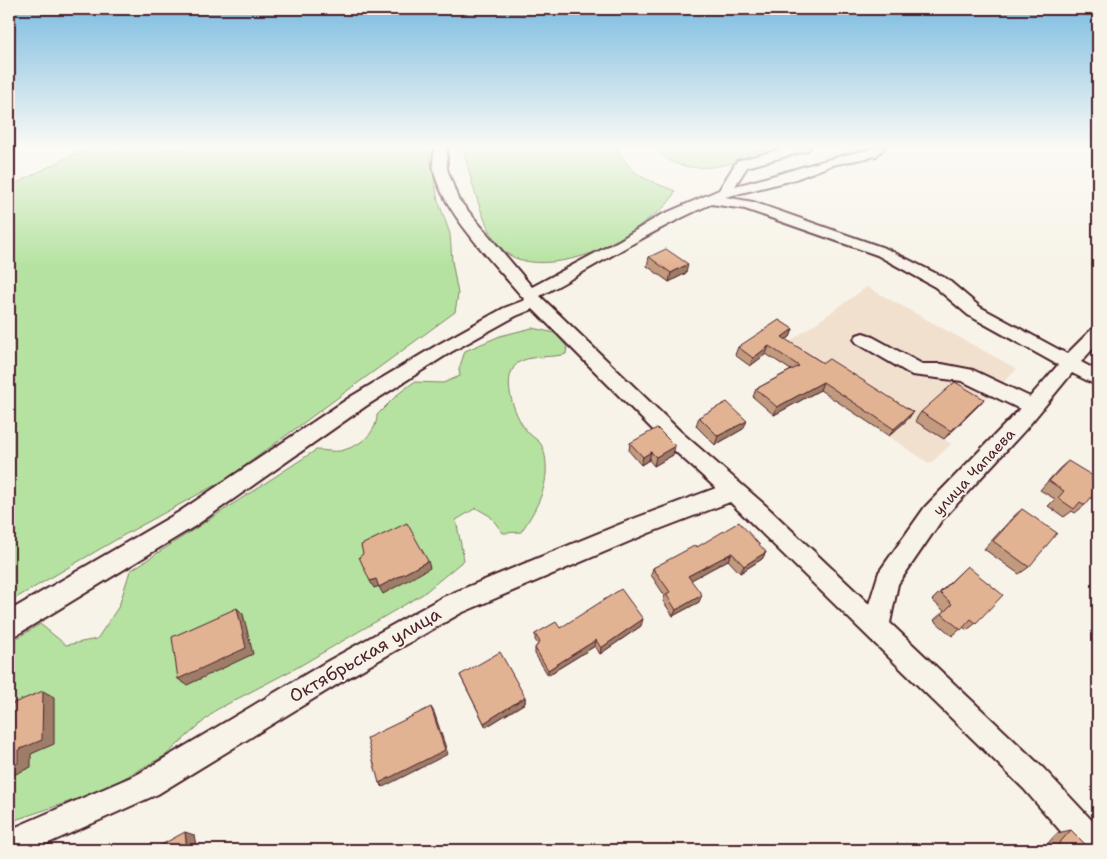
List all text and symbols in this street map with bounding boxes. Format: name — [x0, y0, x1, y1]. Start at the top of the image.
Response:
street label: улица Чапаева — [928, 424, 1020, 520]
street label: Октябрьская улица — [285, 602, 445, 708]

